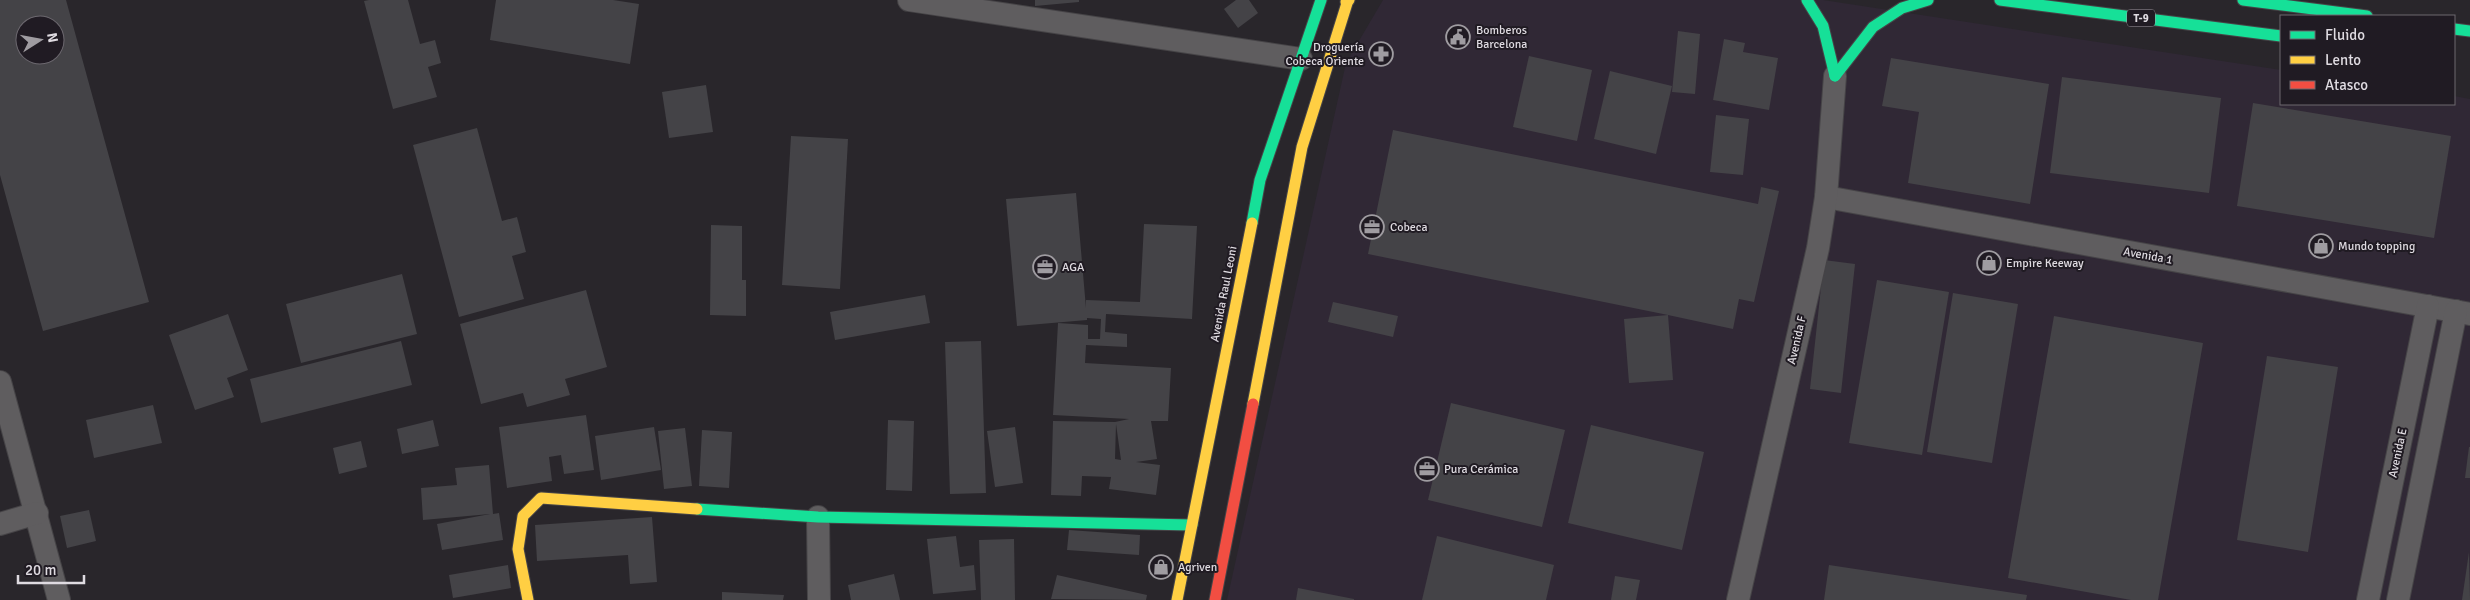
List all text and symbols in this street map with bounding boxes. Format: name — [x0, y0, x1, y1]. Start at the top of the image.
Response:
road number: T-9 — [2127, 10, 2155, 27]
north arrow — [15, 15, 65, 65]
legend — [2280, 15, 2455, 105]
place label: Bomberos Barcelona — [1476, 23, 1527, 52]
public building icon: Bomberos Barcelona — [1445, 24, 1471, 50]
text: Fluido — [2325, 26, 2365, 44]
text: N — [43, 31, 62, 44]
place label: Droguería Cobeca Oriente — [1285, 40, 1364, 69]
pharmacy icon: Droguería Cobeca Oriente — [1368, 41, 1394, 67]
text: Lento — [2325, 51, 2361, 69]
text: Atasco — [2325, 76, 2368, 94]
office icon: Cobeca — [1359, 214, 1385, 240]
place label: Cobeca — [1390, 220, 1427, 235]
shop icon: Mundo topping — [2308, 233, 2334, 259]
place label: Mundo topping — [2338, 239, 2415, 254]
street label: Avenida 1 — [2122, 244, 2174, 268]
street label: Avenida Raul Leoni — [1207, 245, 1241, 343]
shop icon: Empire Keeway — [1976, 250, 2002, 276]
office icon: AGA — [1032, 254, 1058, 280]
place label: Empire Keeway — [2006, 256, 2084, 271]
place label: AGA — [1062, 260, 1085, 275]
street label: Avenida F — [1784, 314, 1810, 366]
street label: Avenida E — [2385, 427, 2411, 479]
office icon: Pura Cerámica — [1414, 456, 1440, 482]
place label: Pura Cerámica — [1444, 462, 1518, 477]
scale bar — [18, 552, 84, 584]
shop icon: Agriven — [1148, 554, 1174, 580]
place label: Agriven — [1178, 560, 1217, 575]
text: 20 m — [25, 561, 56, 579]

